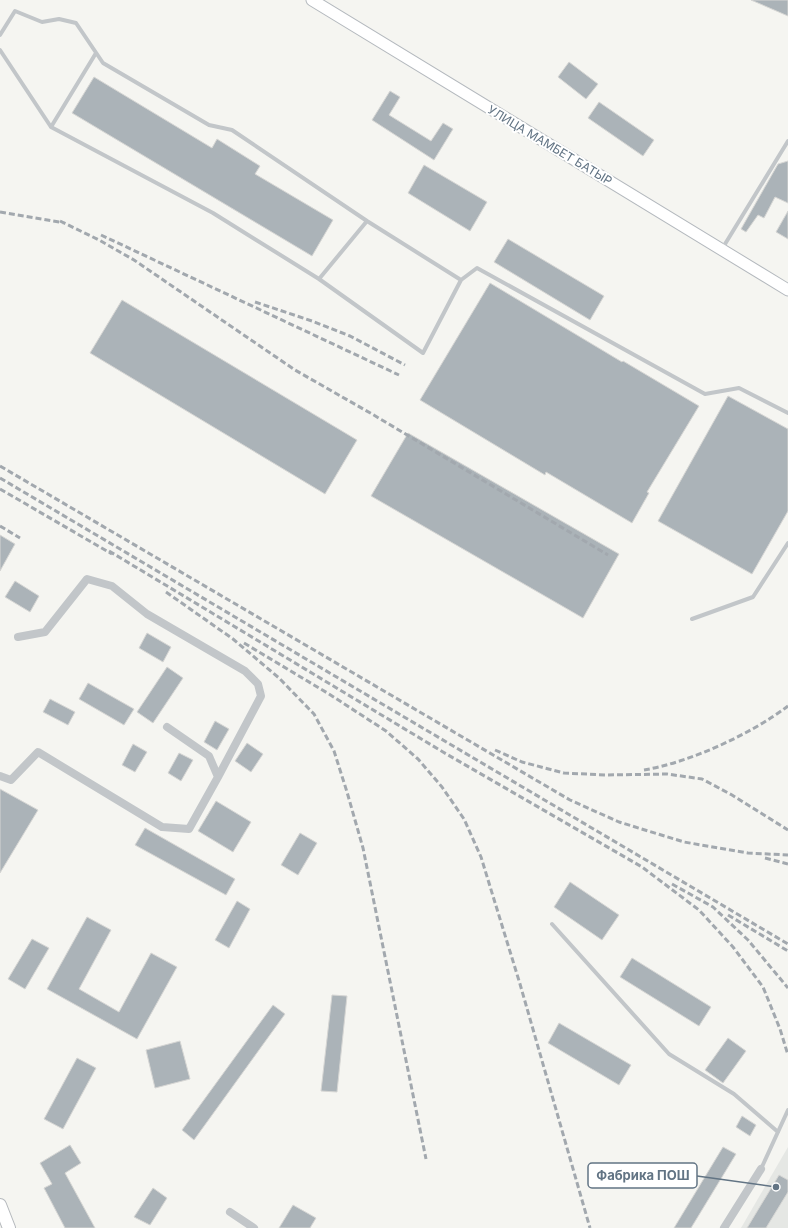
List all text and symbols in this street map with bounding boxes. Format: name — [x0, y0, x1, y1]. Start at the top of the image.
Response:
street label: УЛИЦА МАМБЕТ БАТЫР — [485, 102, 615, 188]
callout: Фабрика ПОШ — [588, 1163, 697, 1188]
text: Фабрика ПОШ — [596, 1167, 690, 1183]

